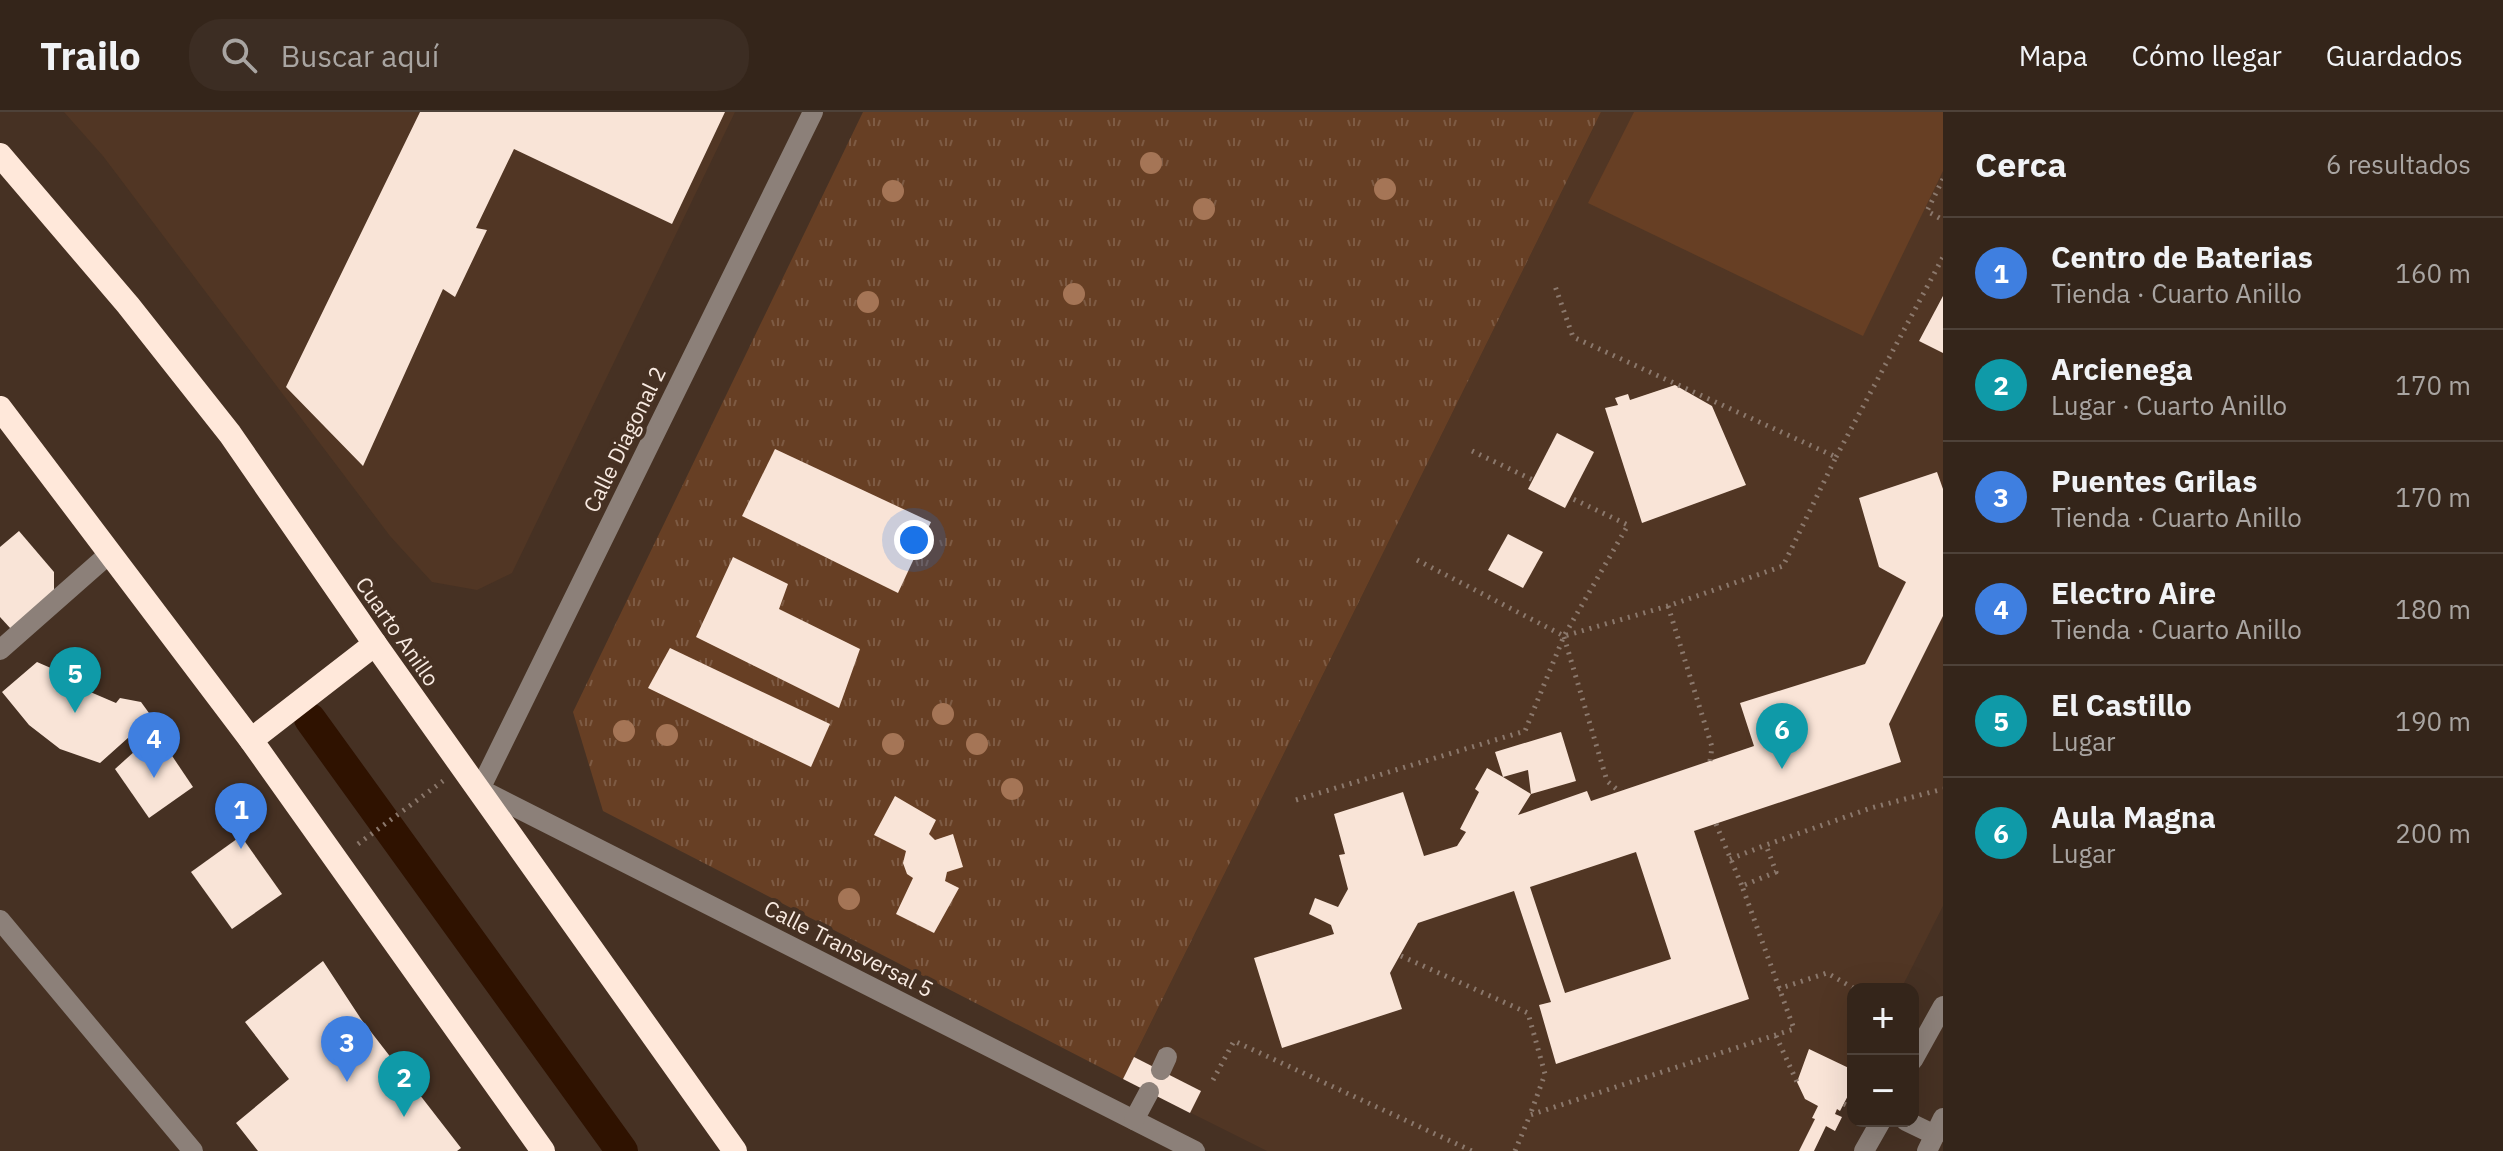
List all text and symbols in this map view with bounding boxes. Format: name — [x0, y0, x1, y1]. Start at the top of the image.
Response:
search box — [189, 19, 749, 91]
text: Trailo — [40, 31, 141, 80]
icon: search — [217, 33, 261, 77]
text: Buscar aquí — [281, 36, 439, 75]
text: Mapa — [2019, 37, 2088, 74]
text: Cómo llegar — [2132, 37, 2282, 74]
text: Guardados — [2326, 37, 2463, 74]
text: Cerca — [1975, 142, 2067, 186]
text: 6 resultados — [2326, 147, 2471, 181]
text: Centro de Baterias — [2051, 237, 2313, 276]
text: 1 — [1993, 256, 2009, 290]
text: 160 m — [2395, 256, 2471, 290]
text: Tienda · Cuarto Anillo — [2051, 276, 2302, 310]
text: Arcienega — [2051, 349, 2193, 388]
street label: Calle Diagonal 2 — [576, 361, 672, 517]
text: 2 — [1993, 368, 2009, 402]
text: 170 m — [2395, 368, 2471, 402]
text: Lugar · Cuarto Anillo — [2051, 388, 2287, 422]
text: Puentes Grilas — [2051, 461, 2257, 500]
text: 3 — [1993, 480, 2009, 514]
text: 170 m — [2395, 480, 2471, 514]
text: Tienda · Cuarto Anillo — [2051, 500, 2302, 534]
your location — [894, 520, 934, 560]
street label: Cuarto Anillo — [350, 570, 446, 692]
text: Electro Aire — [2051, 573, 2216, 612]
text: 4 — [1993, 592, 2009, 626]
text: 180 m — [2395, 592, 2471, 626]
text: Tienda · Cuarto Anillo — [2051, 612, 2302, 646]
pin: 5 — [49, 647, 101, 713]
text: El Castillo — [2051, 685, 2192, 724]
pin: 6 — [1756, 703, 1808, 769]
text: 5 — [1993, 704, 2009, 738]
text: 190 m — [2395, 704, 2471, 738]
pin: 4 — [128, 712, 180, 778]
text: Lugar — [2051, 724, 2116, 758]
pin: 1 — [215, 783, 267, 849]
text: Aula Magna — [2051, 797, 2216, 836]
text: 6 — [1993, 816, 2009, 850]
text: 200 m — [2395, 816, 2471, 850]
text: Lugar — [2051, 836, 2116, 870]
street label: Calle Transversal 5 — [759, 893, 939, 1003]
map controls — [1847, 983, 1919, 1127]
button: + — [1847, 983, 1919, 1055]
pin: 3 — [321, 1016, 373, 1082]
pin: 2 — [378, 1051, 430, 1117]
button: − — [1847, 1055, 1919, 1127]

